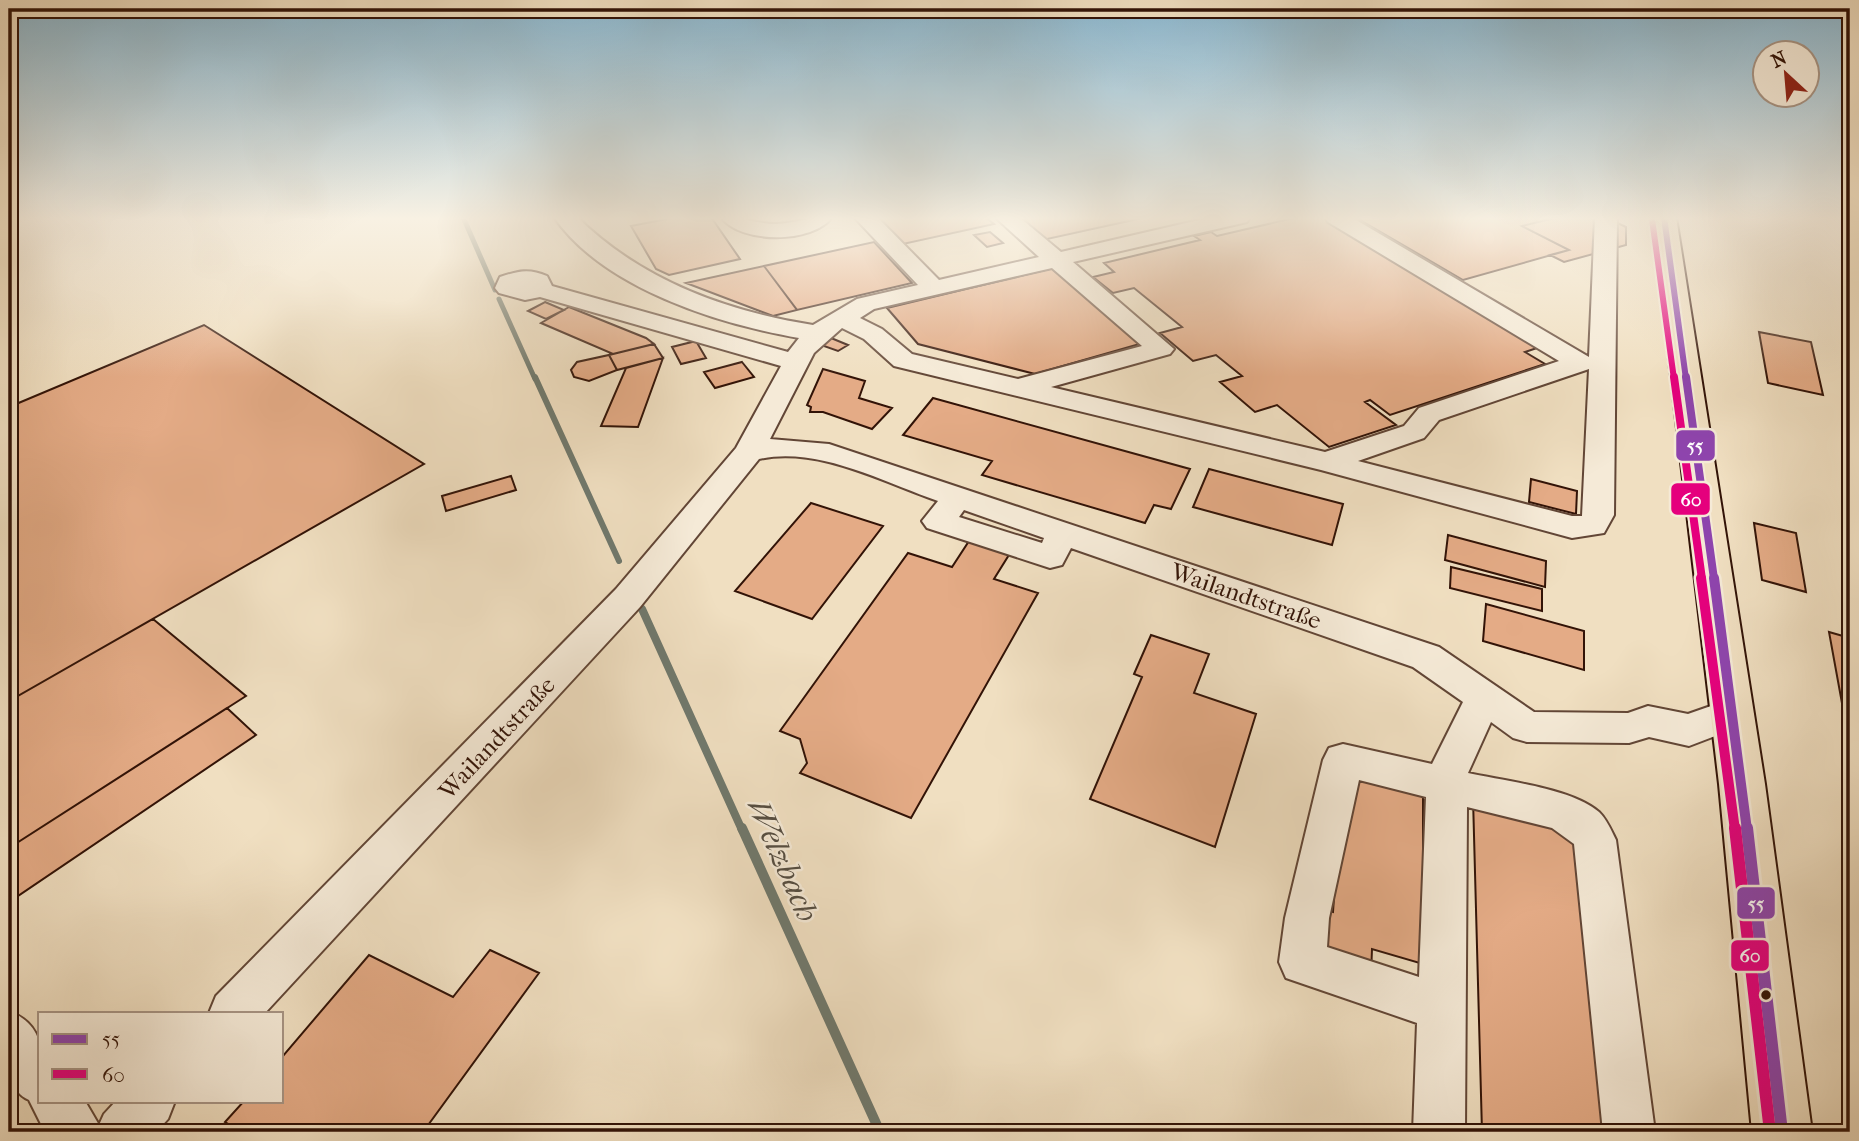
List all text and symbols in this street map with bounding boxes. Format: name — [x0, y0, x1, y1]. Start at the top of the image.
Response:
north arrow — [1750, 38, 1820, 108]
text: N — [1768, 46, 1791, 73]
line badge: 55 — [1675, 429, 1716, 462]
text: 55 — [1687, 435, 1703, 457]
line badge: 60 — [1670, 482, 1711, 516]
text: 60 — [1681, 489, 1701, 511]
street label: Wailandtstraße — [1166, 557, 1325, 635]
street label: Wailandtstraße — [433, 671, 561, 806]
water label: Welzbach — [739, 793, 827, 927]
line badge: 55 — [1736, 886, 1776, 920]
text: 55 — [1748, 893, 1764, 915]
line badge: 60 — [1730, 939, 1770, 972]
text: 60 — [1740, 945, 1760, 967]
unlabelled marker — [1759, 988, 1773, 1002]
legend — [38, 1012, 284, 1102]
text: 55 — [102, 1027, 120, 1051]
text: 60 — [102, 1063, 125, 1087]

